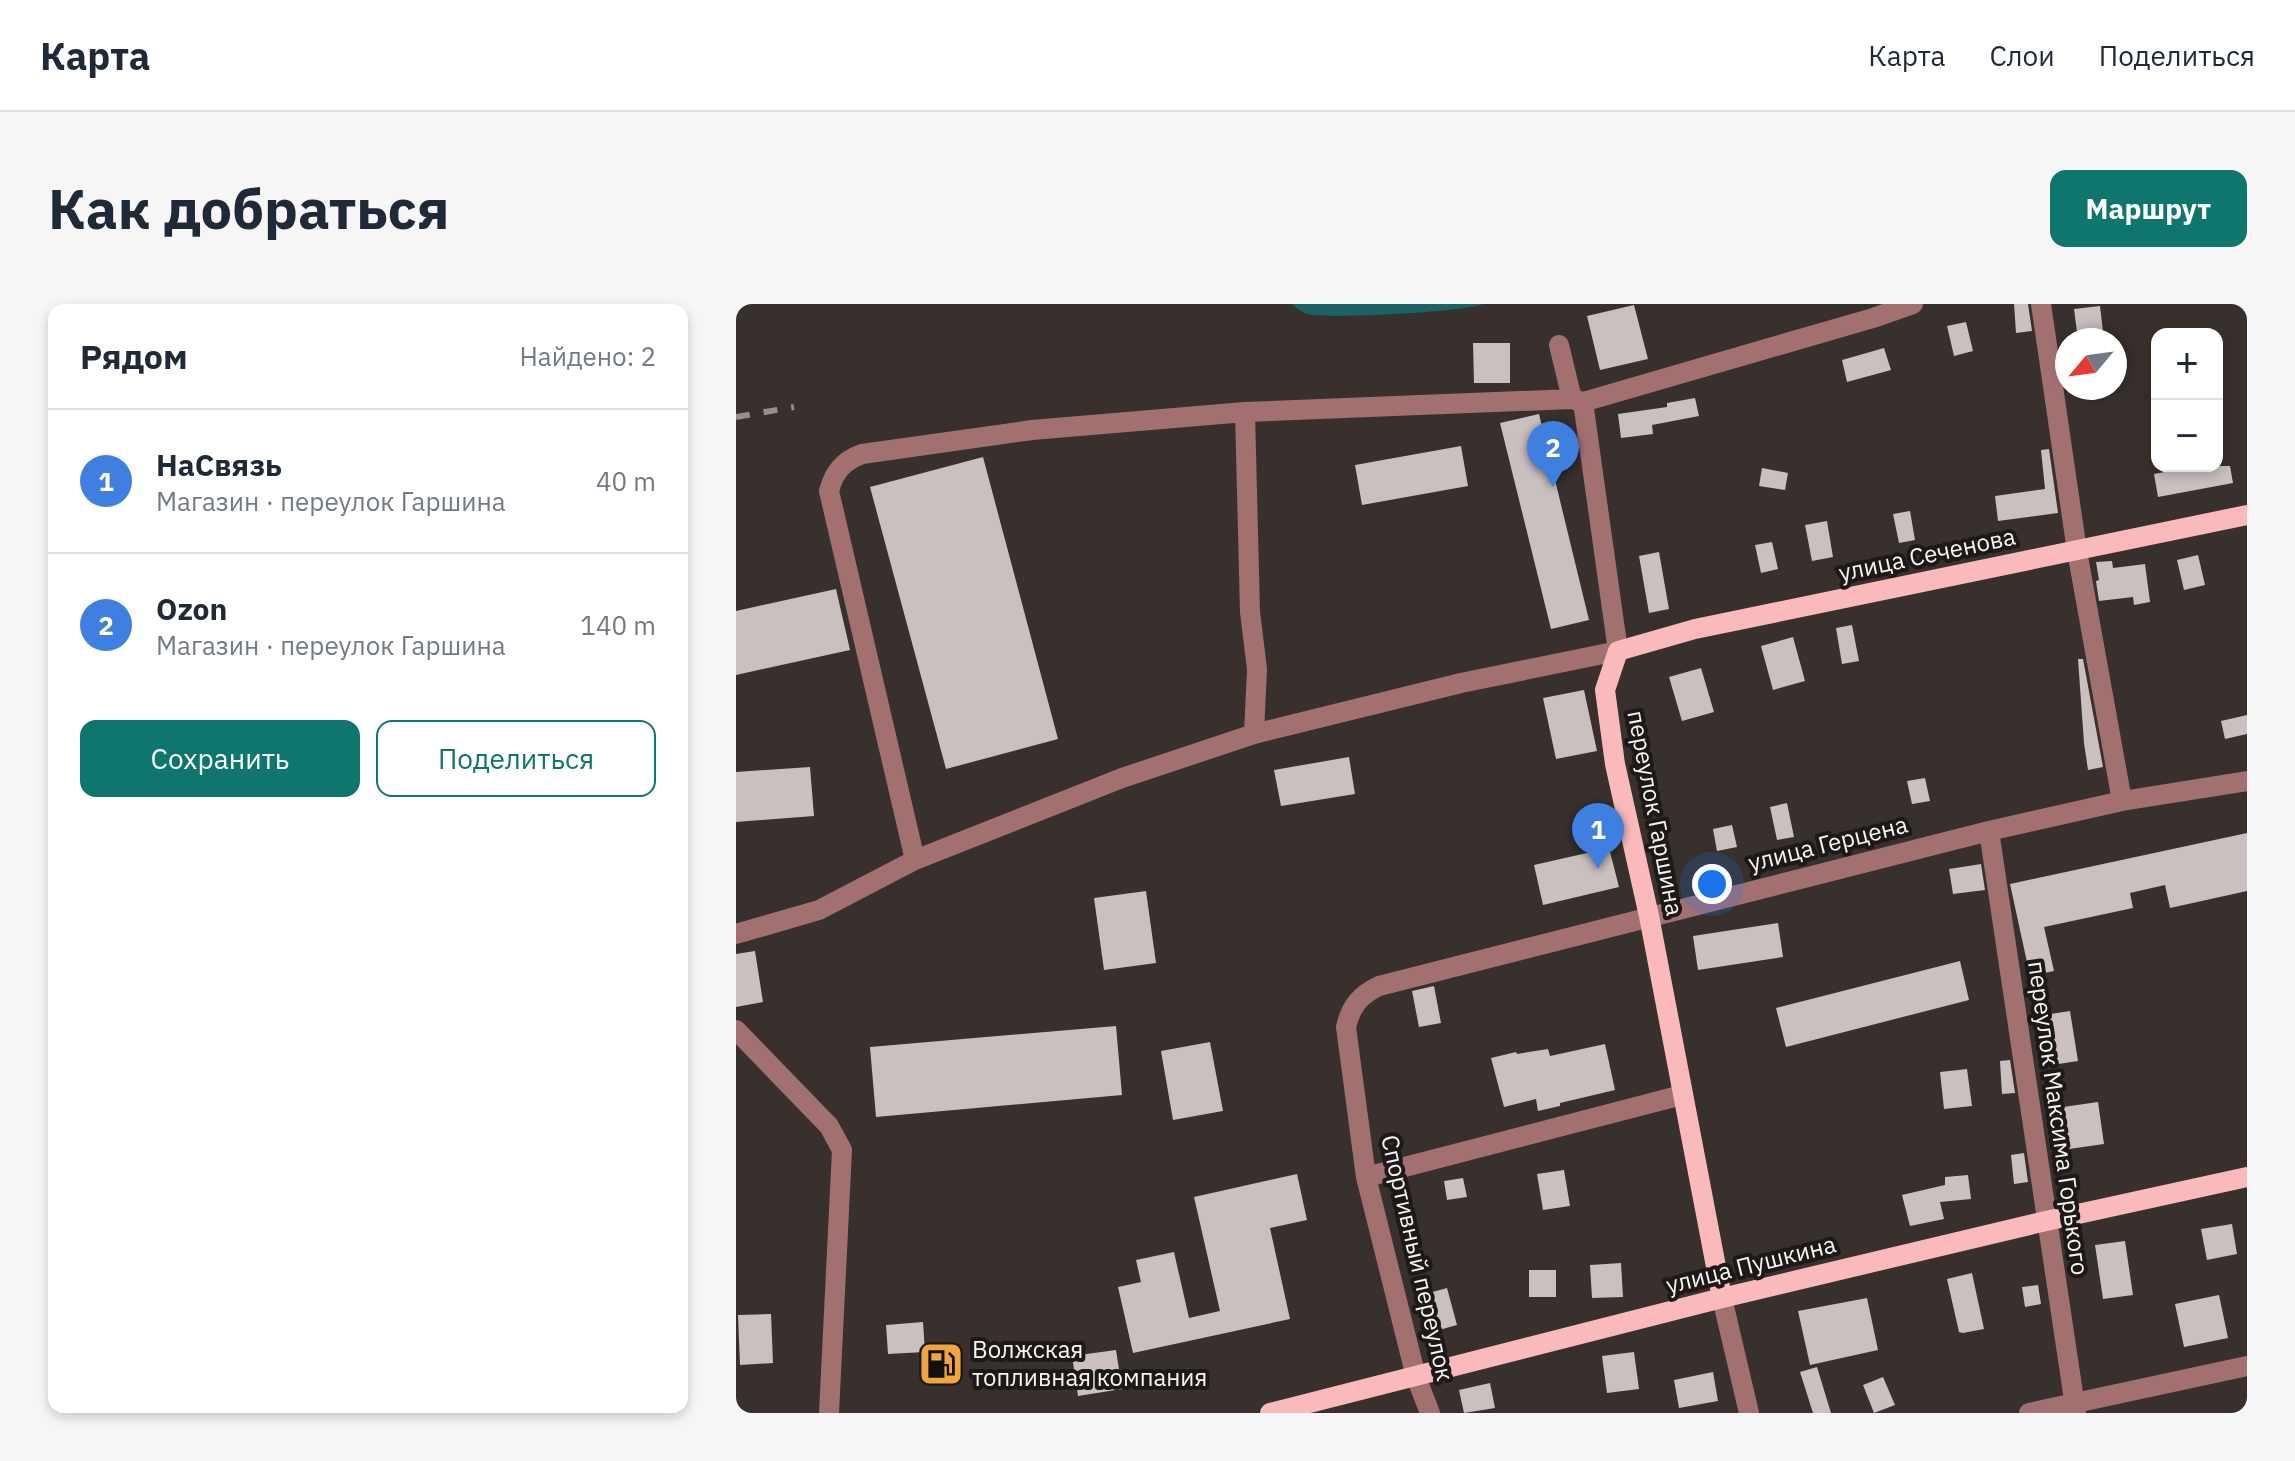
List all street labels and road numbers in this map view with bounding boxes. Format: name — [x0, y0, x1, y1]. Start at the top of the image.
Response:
street label: улица Сеченова — [1835, 520, 2018, 588]
street label: переулок Гаршина — [1620, 708, 1692, 918]
street label: улица Герцена — [1745, 808, 1911, 878]
street label: переулок Максима Горького — [2021, 959, 2097, 1277]
street label: Спортивный переулок — [1374, 1132, 1462, 1384]
street label: улица Пушкина — [1662, 1227, 1839, 1301]

